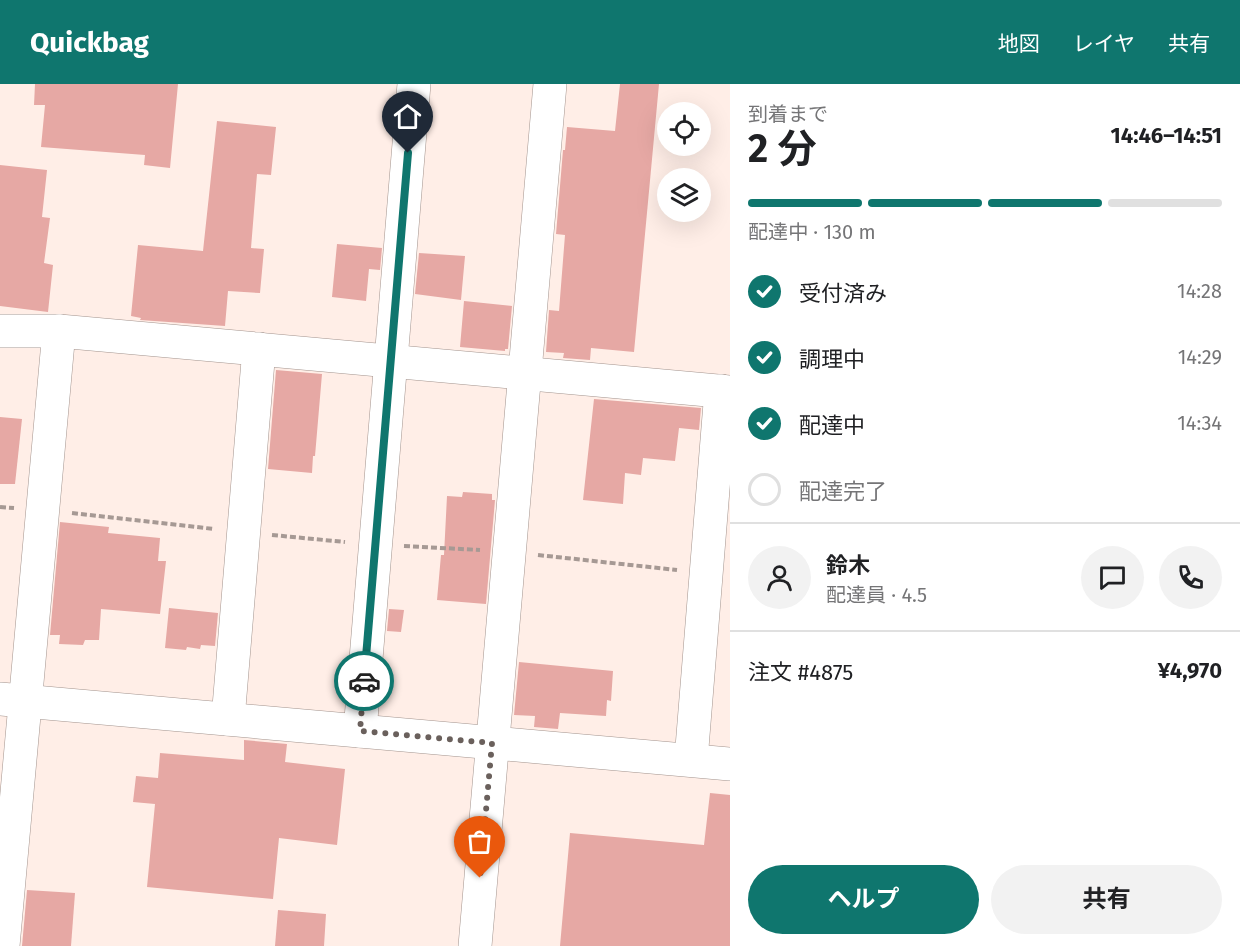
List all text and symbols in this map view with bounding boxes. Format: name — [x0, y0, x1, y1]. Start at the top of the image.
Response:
text: Quickbag — [30, 26, 149, 59]
text: 地図 — [998, 31, 1040, 57]
text: レイヤ — [1073, 31, 1135, 57]
text: 共有 — [1168, 31, 1210, 57]
pin — [382, 91, 433, 153]
icon: home — [391, 100, 424, 133]
map controls — [657, 102, 711, 222]
button: locate — [657, 102, 711, 156]
text: 到着まで — [748, 102, 828, 126]
text: 14:46–14:51 — [1111, 122, 1222, 149]
text: 2 分 — [748, 126, 816, 172]
button: layers — [657, 168, 711, 222]
text: 配達中 · 130 m — [748, 220, 876, 244]
icon: check — [748, 275, 781, 308]
text: 14:28 — [1177, 279, 1222, 303]
text: 受付済み — [799, 280, 887, 307]
icon: check — [748, 341, 781, 374]
text: 14:29 — [1178, 345, 1222, 369]
text: 調理中 — [799, 346, 865, 373]
icon: check — [748, 407, 781, 440]
text: 14:34 — [1177, 411, 1222, 435]
text: 配達中 — [799, 412, 865, 439]
text: 配達完了 — [799, 478, 887, 505]
button: person — [748, 546, 811, 609]
button: chat — [1081, 546, 1144, 609]
button: phone — [1159, 546, 1222, 609]
text: 鈴木 — [826, 552, 870, 579]
text: 配達員 · 4.5 — [826, 583, 927, 607]
courier — [334, 651, 394, 711]
text: ¥4,970 — [1158, 657, 1222, 684]
text: 注文 #4875 — [748, 659, 853, 686]
icon: car — [348, 665, 381, 698]
pin — [454, 816, 505, 878]
icon: bag — [463, 825, 496, 858]
button: ヘルプ — [748, 865, 979, 934]
button: 共有 — [991, 865, 1222, 934]

